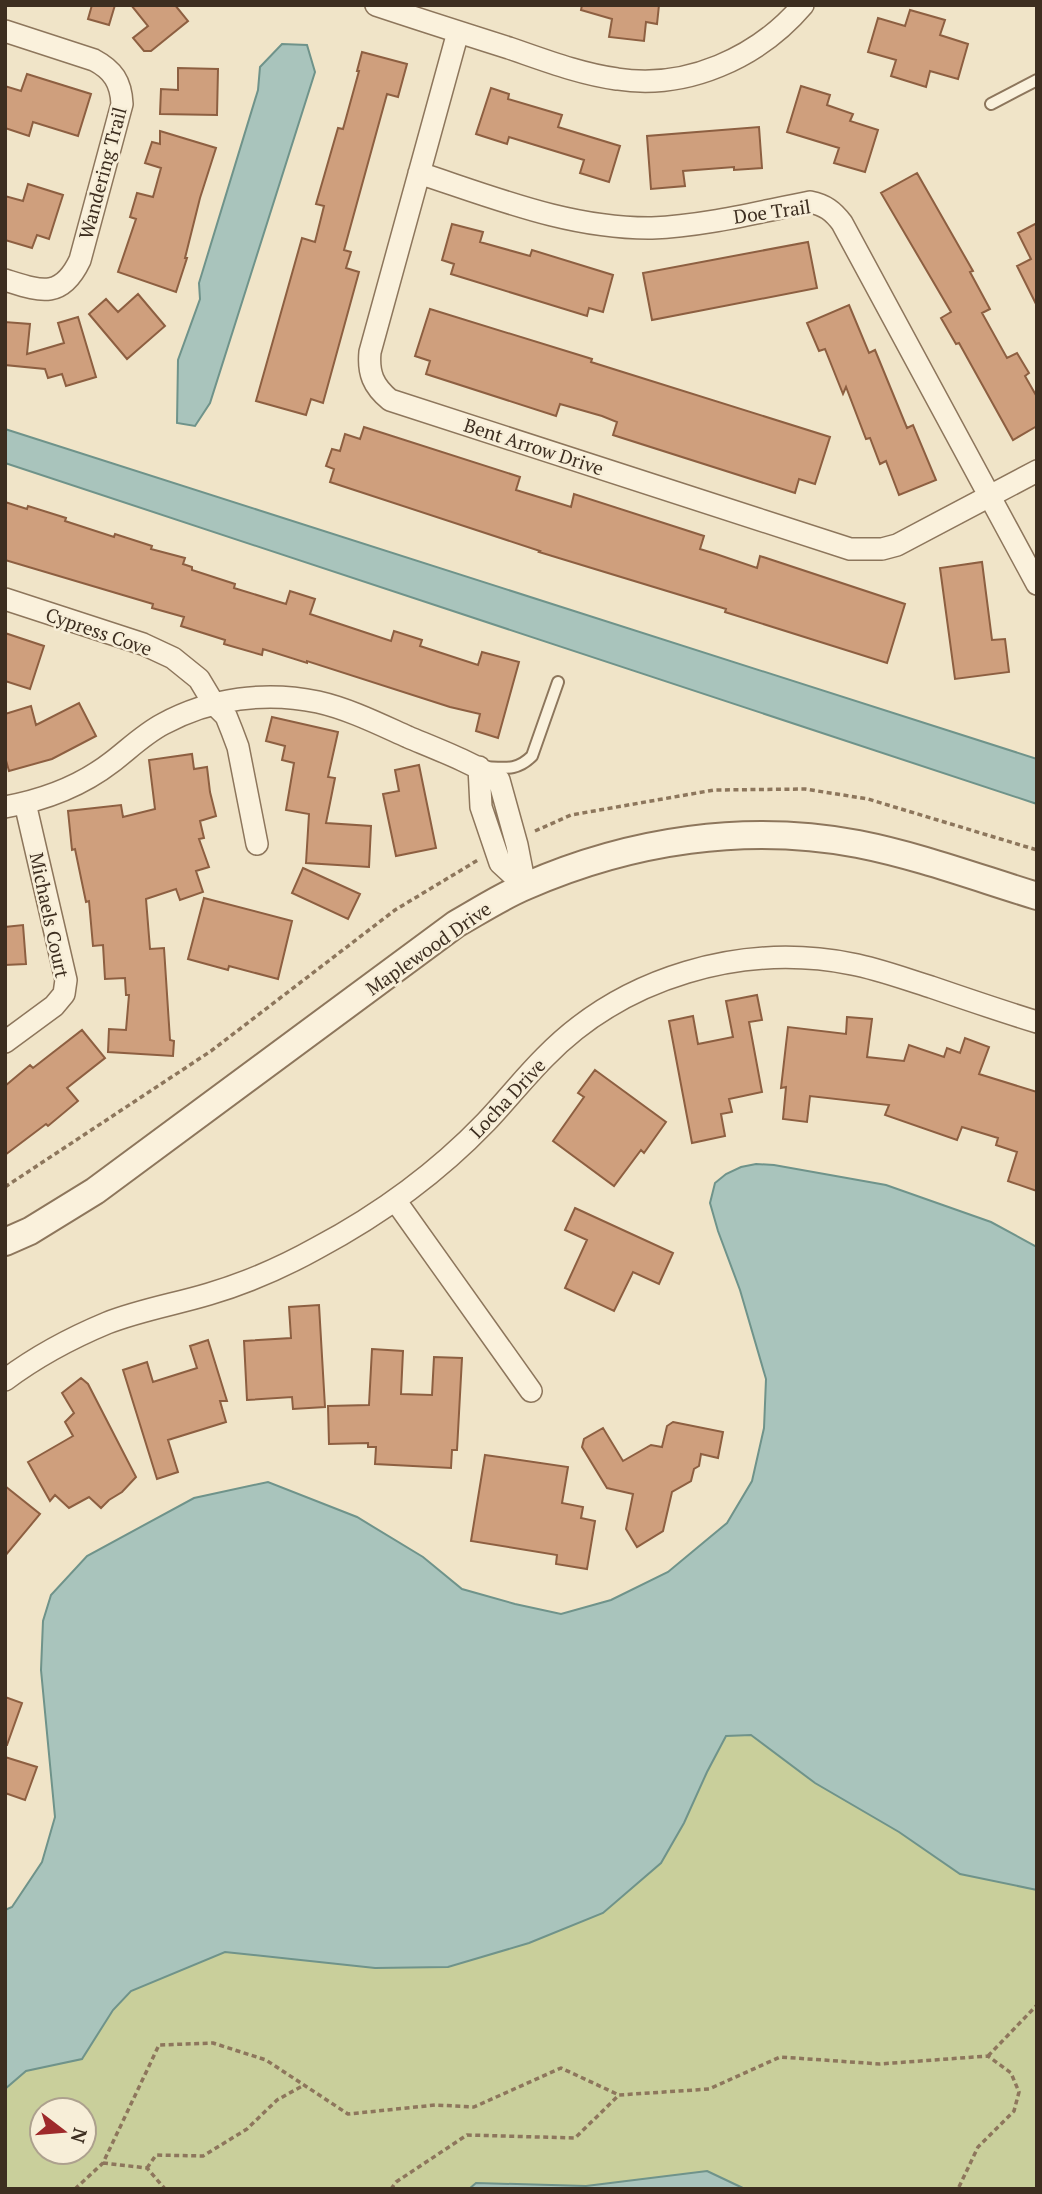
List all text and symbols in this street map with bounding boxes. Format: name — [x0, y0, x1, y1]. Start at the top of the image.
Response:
street label: Wandering Trail — [72, 104, 132, 242]
street label: Doe Trail — [732, 193, 812, 229]
street label: Bent Arrow Drive — [461, 412, 607, 480]
street label: Cypress Cove — [43, 601, 155, 661]
street label: Michaels Court — [25, 850, 75, 980]
street label: Maplewood Drive — [361, 896, 495, 1000]
street label: Locha Drive — [464, 1053, 550, 1143]
north arrow — [28, 2096, 98, 2166]
text: N — [66, 2125, 94, 2147]

